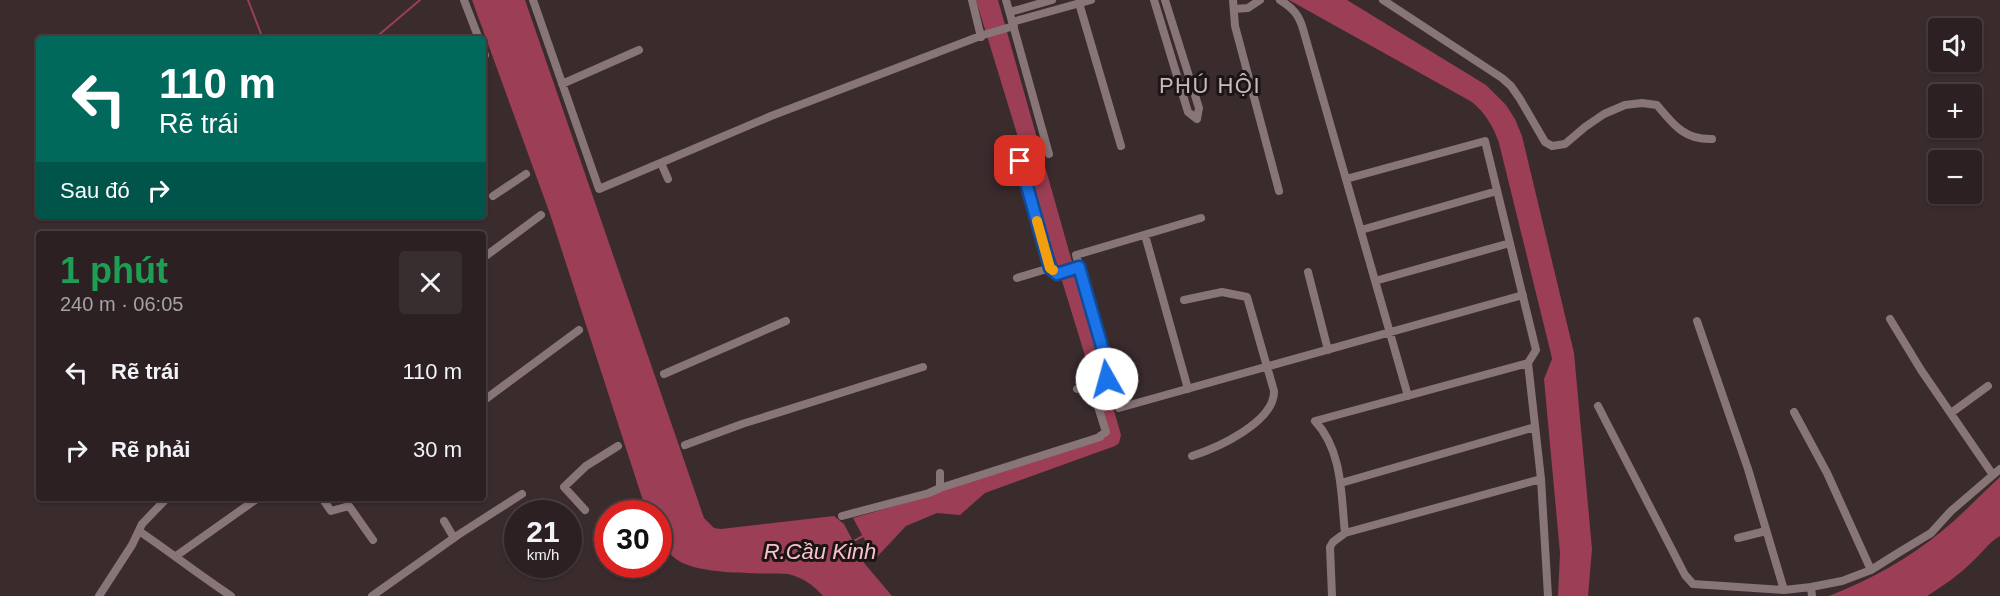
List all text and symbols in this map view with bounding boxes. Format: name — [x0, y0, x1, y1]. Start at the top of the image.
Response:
map controls — [1928, 18, 1982, 204]
button: sound — [1928, 18, 1982, 72]
icon: left — [60, 60, 138, 138]
text: 110 m — [159, 60, 276, 107]
district label: PHÚ HỘI — [1159, 73, 1261, 98]
button: + — [1928, 84, 1982, 138]
text: Rẽ trái — [159, 109, 239, 139]
pin — [994, 135, 1045, 186]
icon: arrive — [1003, 144, 1036, 177]
button: − — [1928, 150, 1982, 204]
icon: right — [142, 174, 175, 207]
text: Sau đó — [60, 178, 130, 203]
text: 1 phút — [60, 250, 168, 291]
button: close — [399, 251, 462, 314]
text: 240 m · 06:05 — [60, 293, 183, 315]
position arrow — [1075, 347, 1139, 411]
icon: left — [60, 356, 93, 389]
text: Rẽ trái — [111, 359, 179, 384]
text: 110 m — [402, 359, 462, 384]
icon: right — [60, 434, 93, 467]
text: Rẽ phải — [111, 437, 190, 462]
text: 30 m — [413, 437, 462, 462]
speed limit sign: 30 — [594, 500, 672, 578]
text: 21 — [526, 515, 560, 548]
water label: R.Cầu Kinh — [764, 539, 876, 564]
text: km/h — [527, 546, 559, 563]

